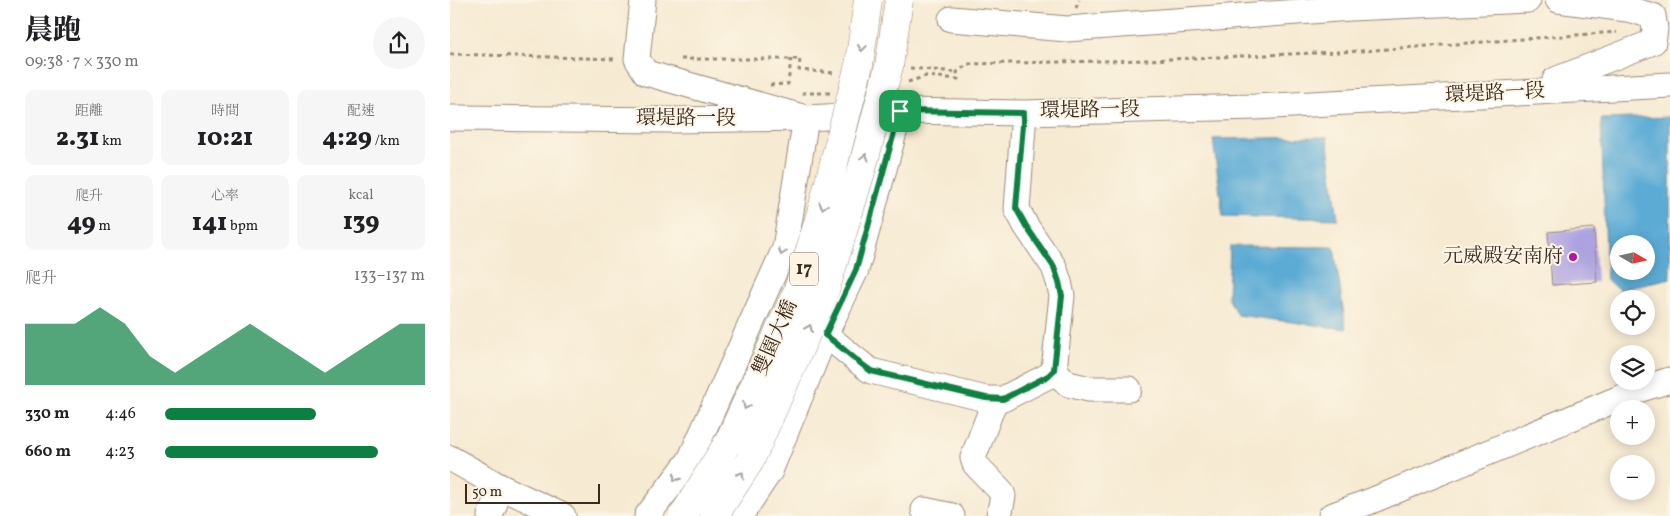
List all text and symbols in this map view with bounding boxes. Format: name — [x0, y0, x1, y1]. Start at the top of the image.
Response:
text: 晨跑 — [25, 12, 81, 51]
button: share — [373, 17, 425, 69]
one-way arrow — [857, 44, 867, 53]
text: 09:38 · 7 × 330 m — [25, 51, 139, 73]
street label: 環堤路一段 — [1444, 77, 1546, 111]
pin — [879, 90, 921, 132]
street label: 環堤路一段 — [1040, 96, 1140, 126]
icon: arrive — [886, 97, 914, 125]
text: 距離 — [75, 102, 103, 121]
text: 時間 — [211, 102, 239, 121]
text: 配速 — [347, 102, 375, 121]
street label: 環堤路一段 — [636, 105, 736, 133]
text: 2.31 — [56, 121, 99, 156]
text: 10:21 — [197, 121, 253, 156]
text: 4:29 — [322, 121, 372, 156]
text: km — [99, 132, 122, 151]
text: /km — [372, 132, 400, 151]
one-way arrow — [860, 154, 870, 162]
text: kcal — [349, 186, 373, 205]
text: 爬升 — [75, 187, 103, 206]
text: 心率 — [211, 187, 239, 206]
one-way arrow — [818, 201, 828, 210]
text: 139 — [343, 205, 379, 240]
text: 49 — [67, 206, 96, 241]
text: 141 — [192, 206, 227, 241]
text: m — [96, 217, 111, 236]
text: bpm — [227, 217, 258, 236]
north arrow — [1610, 235, 1655, 280]
map controls — [1610, 235, 1655, 500]
place label: 元威殿安南府 — [1443, 243, 1563, 271]
one-way arrow — [778, 247, 788, 256]
marker: 元威殿安南府 — [1567, 251, 1579, 263]
road number: 17 — [790, 252, 818, 286]
text: 133–137 m — [354, 265, 425, 287]
text: 爬升 — [25, 268, 57, 290]
button: locate — [1610, 290, 1655, 335]
street label: 雙園大橋 — [747, 296, 805, 380]
one-way arrow — [802, 324, 813, 333]
button: layers — [1610, 345, 1655, 390]
button: + — [1610, 400, 1655, 445]
one-way arrow — [741, 401, 752, 410]
text: 330 m — [25, 403, 70, 425]
text: 4:46 — [105, 403, 136, 425]
text: 660 m — [25, 441, 71, 463]
text: 4:23 — [105, 441, 135, 463]
button: − — [1610, 455, 1655, 500]
one-way arrow — [735, 471, 744, 481]
one-way arrow — [674, 472, 682, 481]
scale bar — [465, 481, 600, 504]
text: 50 m — [472, 483, 502, 502]

